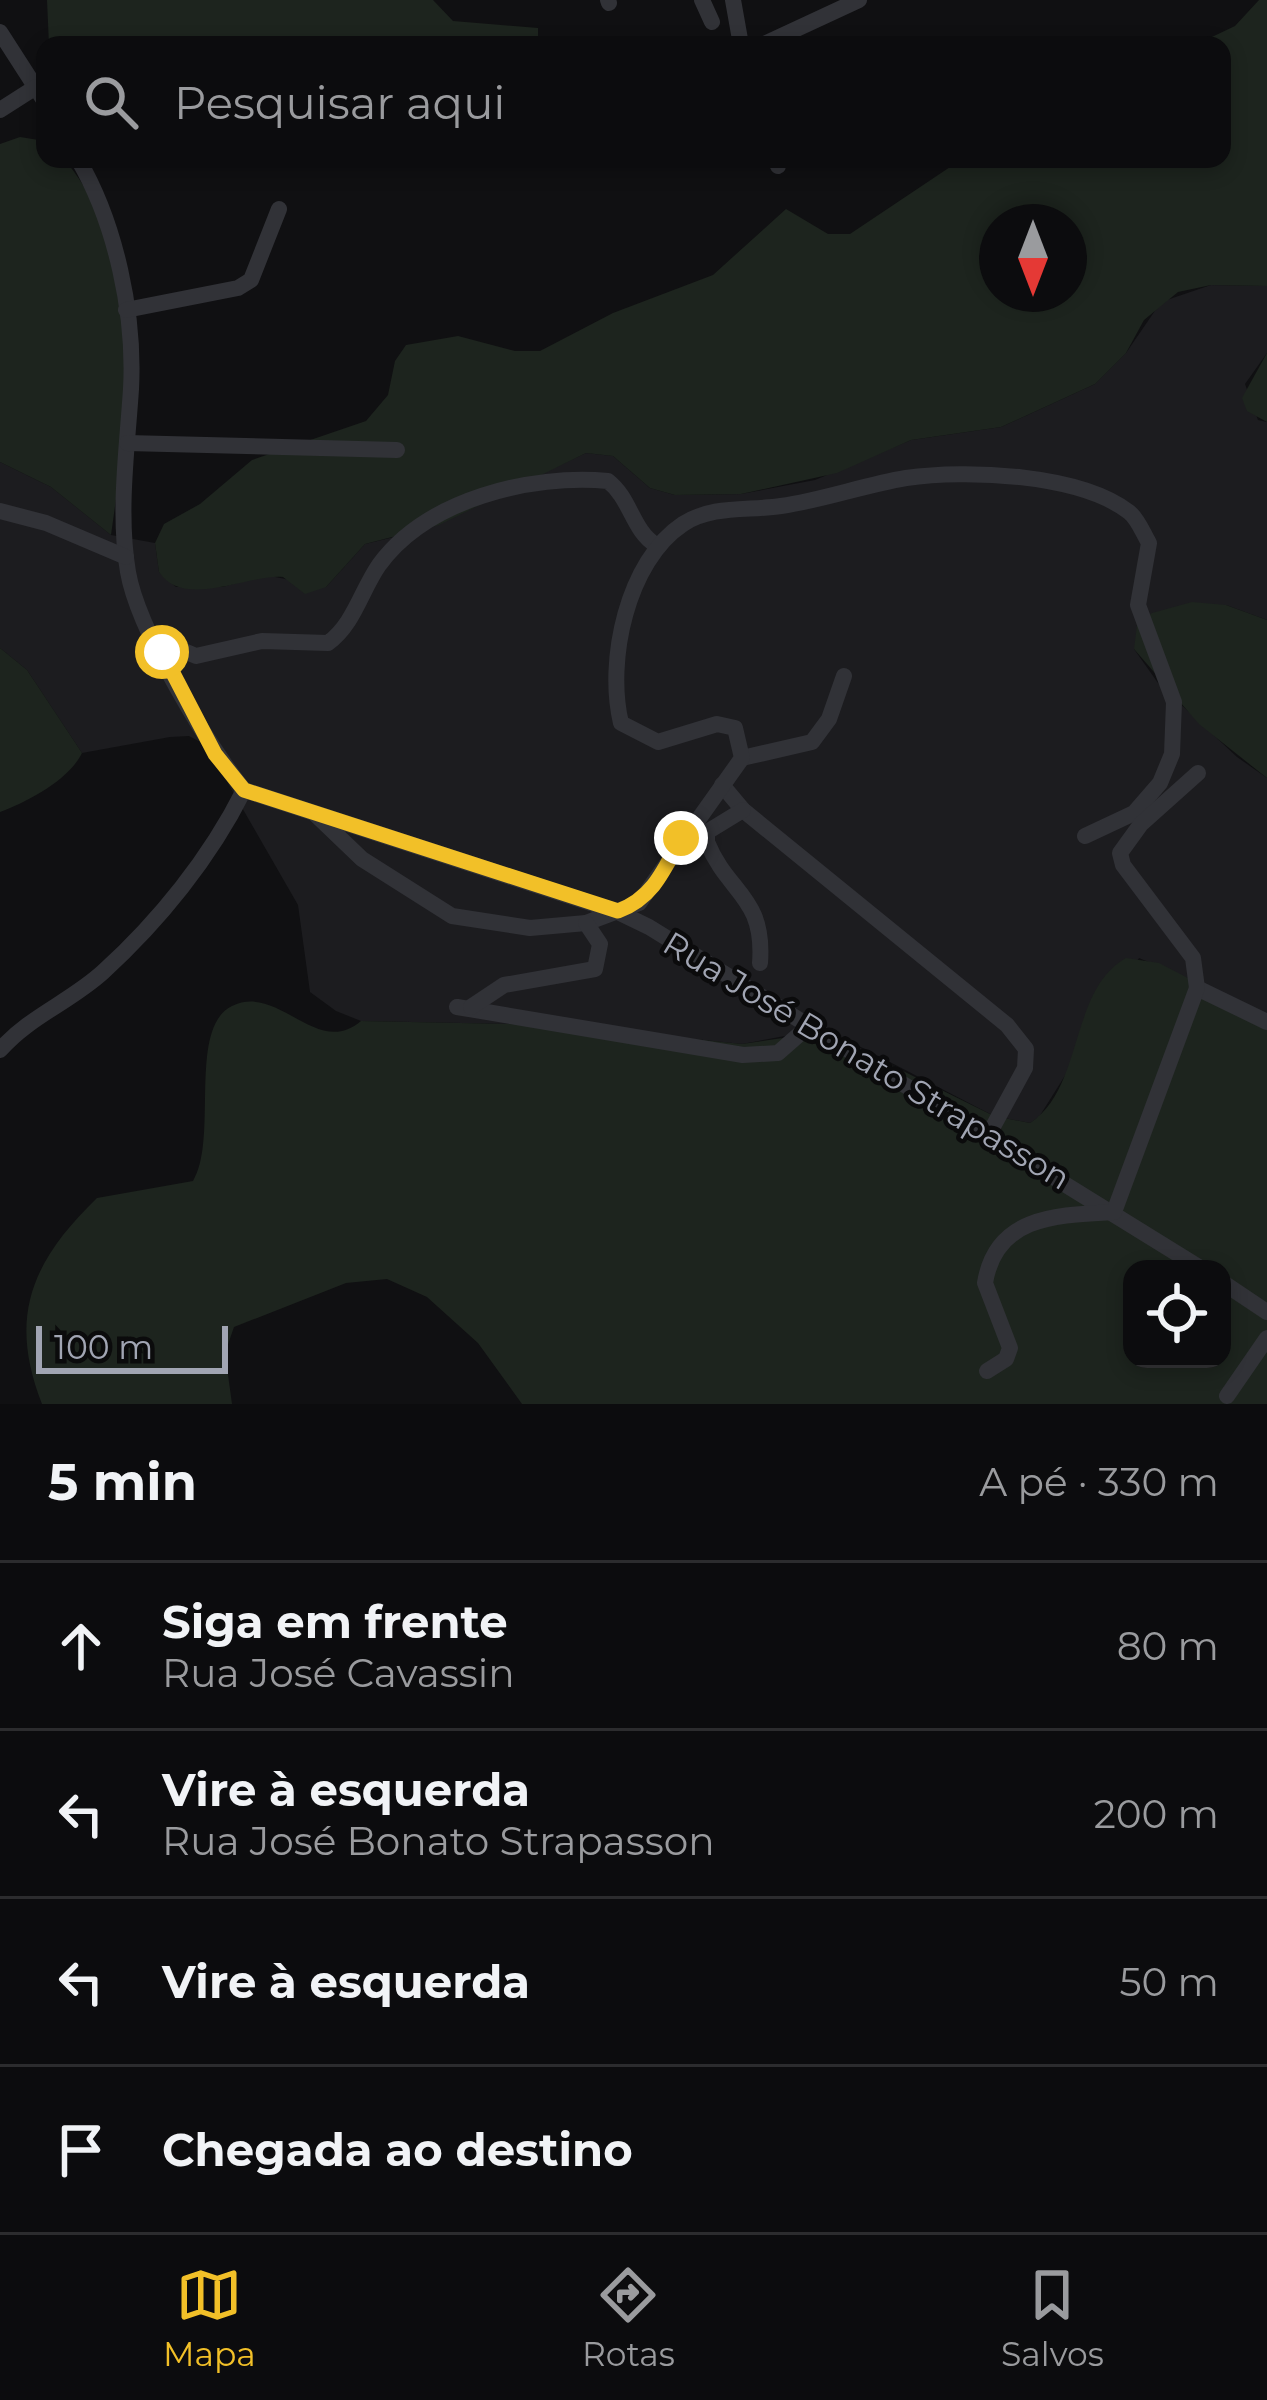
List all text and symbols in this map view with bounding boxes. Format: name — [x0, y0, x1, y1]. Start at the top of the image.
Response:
search box — [36, 36, 1231, 168]
icon: search — [78, 69, 144, 135]
text: Pesquisar aqui — [174, 75, 505, 130]
north arrow — [979, 204, 1087, 312]
route start — [135, 625, 189, 679]
route end — [654, 811, 708, 865]
street label: Rua José Bonato Strapasson — [656, 922, 1078, 1198]
map controls — [1123, 1260, 1231, 1368]
button: locate — [1123, 1260, 1231, 1368]
scale bar — [36, 1320, 228, 1373]
text: 100 m — [54, 1327, 153, 1367]
text: 5 min — [48, 1451, 197, 1513]
text: A pé · 330 m — [979, 1458, 1219, 1506]
text: Siga em frente — [162, 1594, 508, 1649]
icon: ahead — [48, 1613, 114, 1679]
text: 80 m — [1117, 1622, 1219, 1670]
text: Rua José Cavassin — [162, 1649, 515, 1697]
text: Vire à esquerda — [162, 1762, 530, 1817]
icon: left — [48, 1781, 114, 1847]
text: 200 m — [1094, 1790, 1219, 1838]
text: Rua José Bonato Strapasson — [162, 1817, 715, 1865]
icon: left — [48, 1949, 114, 2015]
text: Vire à esquerda — [162, 1954, 530, 2009]
text: 50 m — [1120, 1958, 1219, 2006]
icon: arrive — [48, 2117, 114, 2183]
text: Chegada ao destino — [162, 2122, 633, 2177]
tab: Mapa — [163, 2262, 256, 2374]
tab: Rotas — [582, 2262, 675, 2374]
tab: Salvos — [1001, 2262, 1104, 2374]

